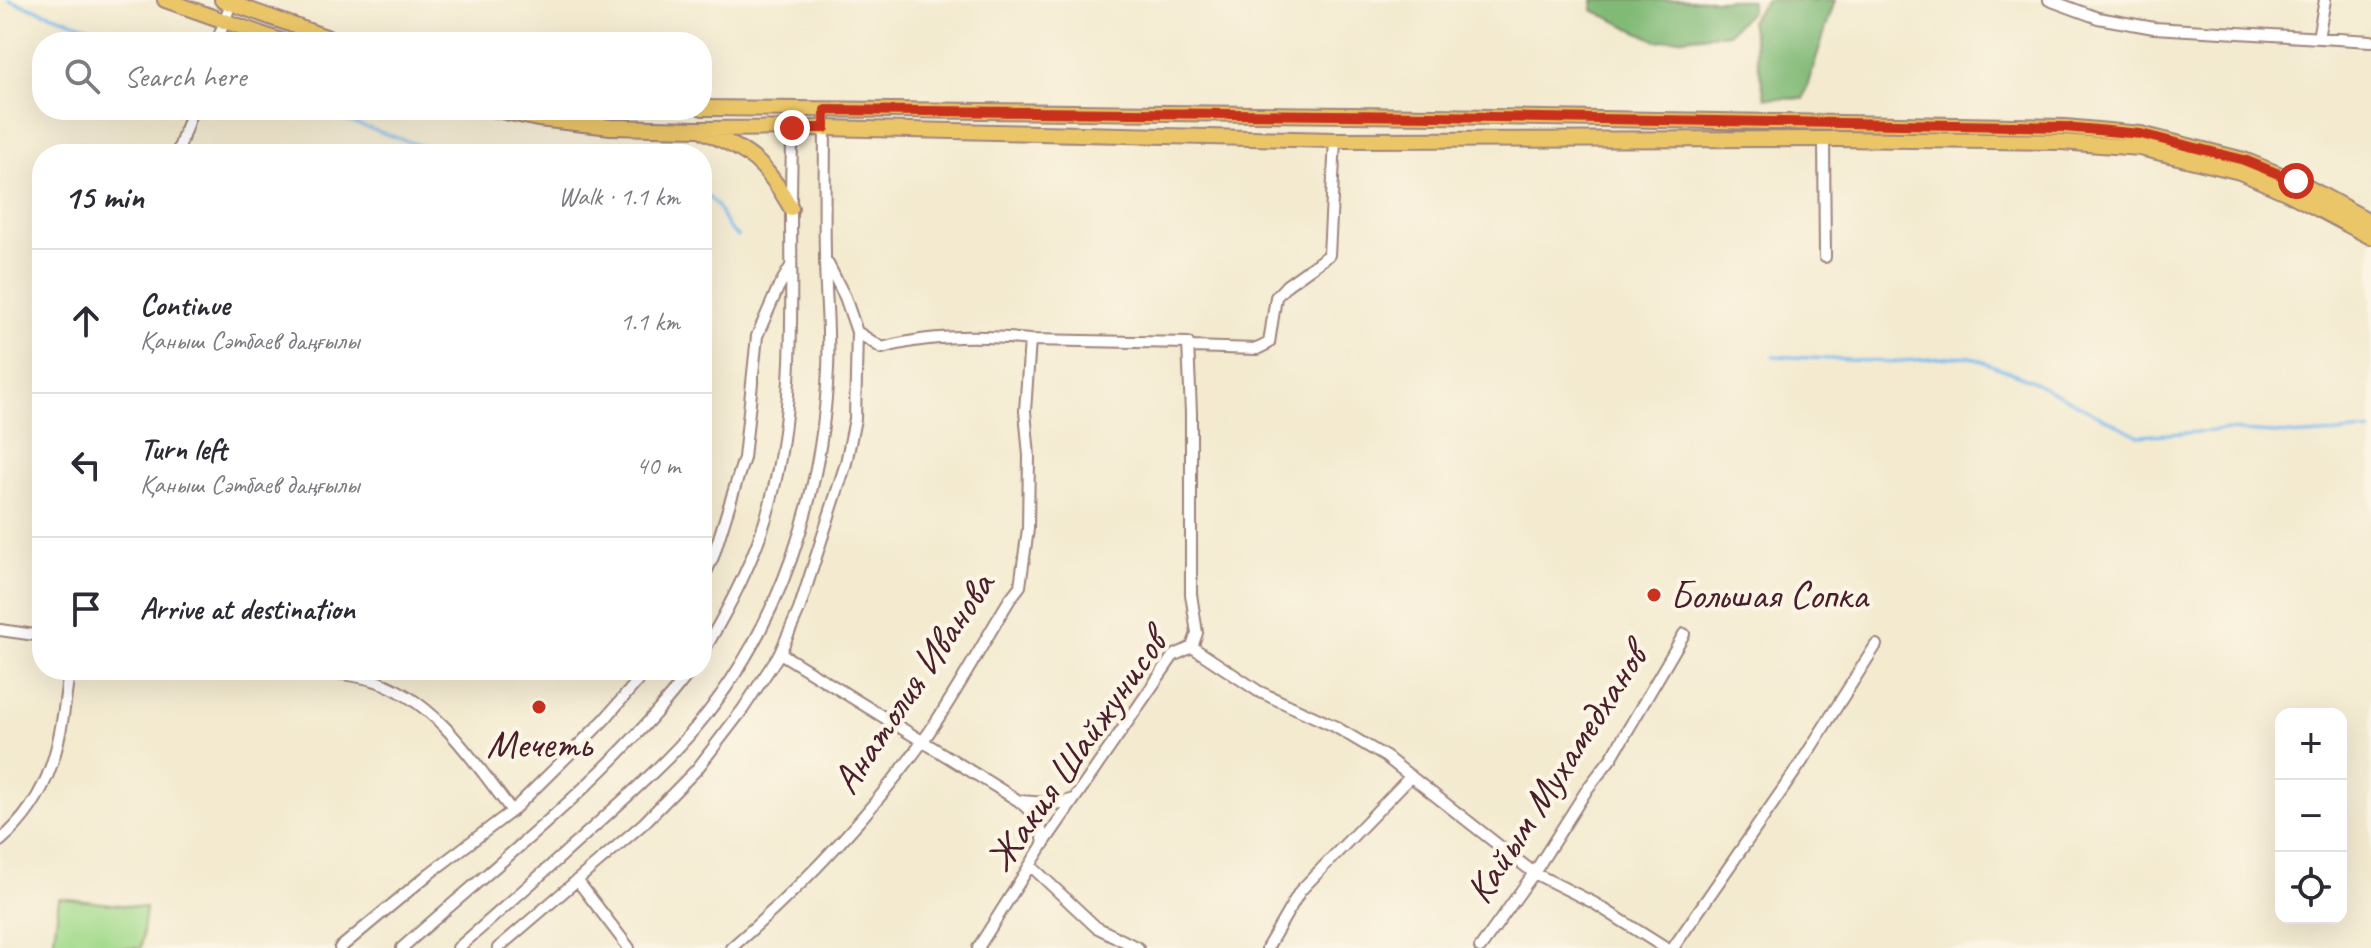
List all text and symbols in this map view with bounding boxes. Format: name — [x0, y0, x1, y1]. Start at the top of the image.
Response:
search box — [32, 32, 712, 120]
icon: search — [60, 54, 104, 98]
text: Search here — [124, 57, 246, 95]
route end — [774, 110, 810, 146]
route start — [2278, 163, 2314, 199]
text: 15 min — [64, 175, 144, 218]
text: Walk · 1.1 km — [558, 180, 680, 213]
text: Continue — [140, 286, 230, 324]
icon: ahead — [64, 299, 108, 343]
text: 1.1 km — [620, 305, 680, 338]
text: Қаныш Сәтбаев даңғылы — [140, 324, 359, 357]
text: Turn left — [140, 430, 227, 468]
icon: left — [64, 443, 108, 487]
text: 40 m — [636, 449, 680, 482]
text: Қаныш Сәтбаев даңғылы — [140, 468, 359, 501]
street label: Анатолия Иванова — [821, 561, 1007, 803]
place label: Большая Сопка — [1670, 570, 1870, 620]
marker: Большая Сопка — [1645, 586, 1663, 604]
icon: arrive — [64, 587, 108, 631]
text: Arrive at destination — [140, 590, 355, 628]
street label: Жакия Шайжунисов — [974, 614, 1183, 881]
street label: Кайым Мухамедханов — [1454, 628, 1663, 913]
marker: Мечеть — [530, 698, 548, 716]
map controls — [2275, 708, 2347, 924]
button: + — [2275, 708, 2347, 780]
place label: Мечеть — [487, 719, 594, 769]
button: − — [2275, 780, 2347, 852]
button: locate — [2275, 852, 2347, 924]

